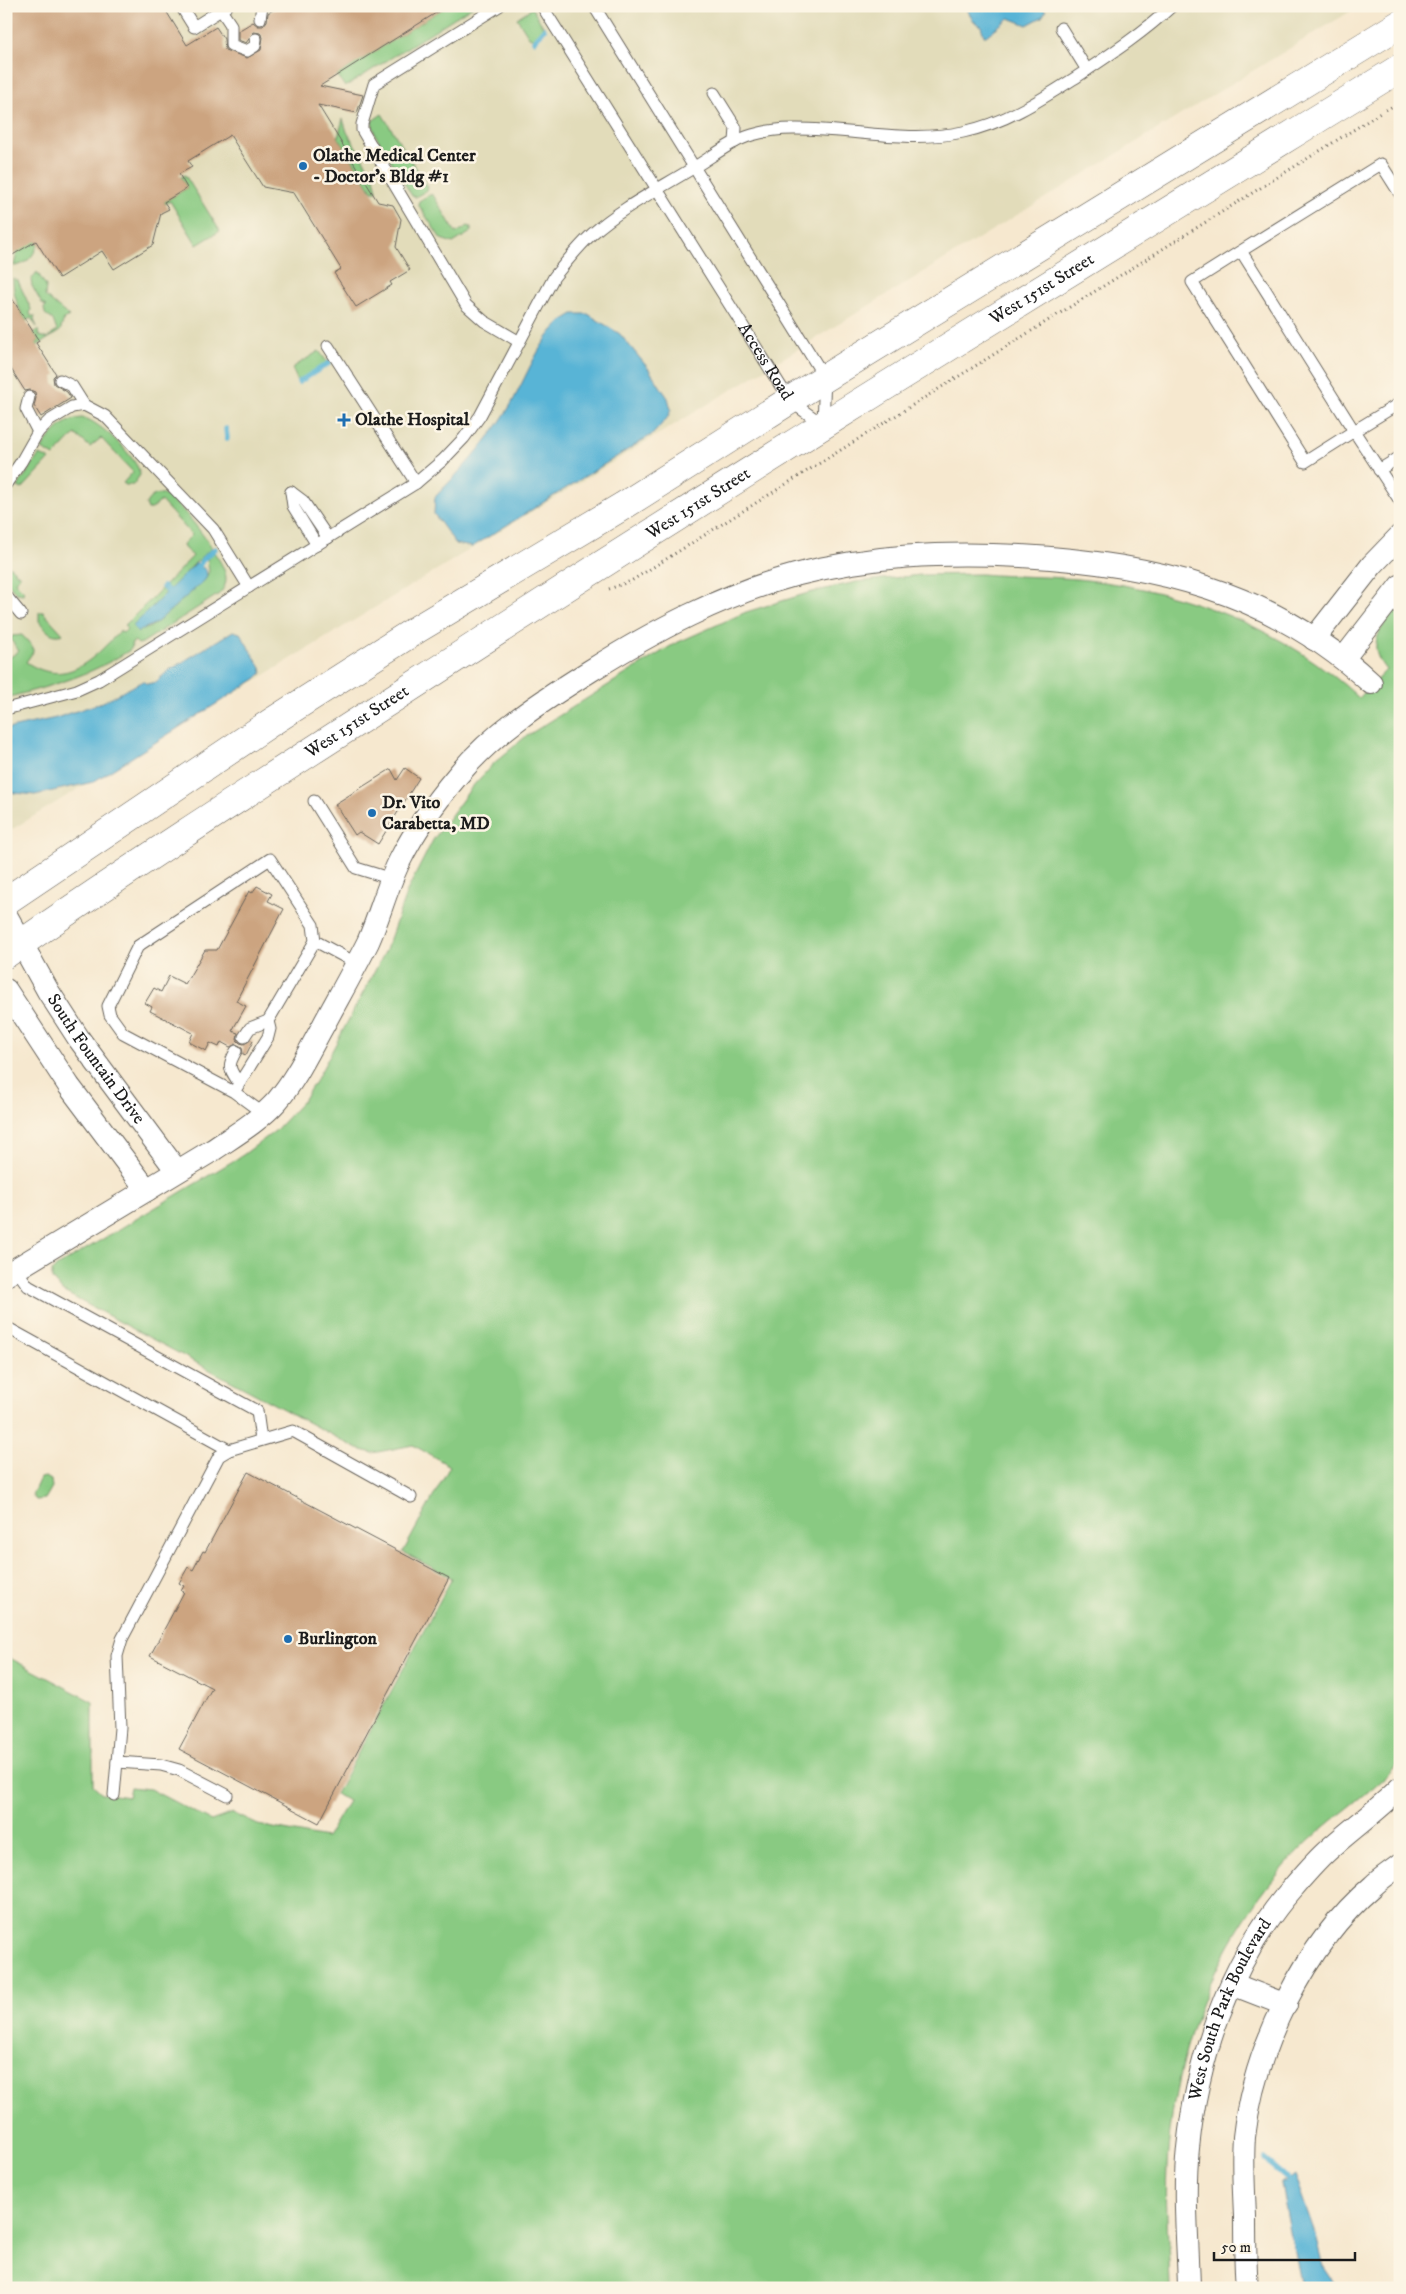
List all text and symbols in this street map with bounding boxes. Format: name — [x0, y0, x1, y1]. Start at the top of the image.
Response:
place label: Olathe Medical Center - Doctor's Bldg #1 — [313, 145, 476, 188]
marker: Olathe Medical Center - Doctor's Bldg #1 — [297, 160, 309, 172]
street label: West 151st Street — [985, 248, 1098, 330]
street label: Access Road — [733, 319, 798, 405]
place label: Olathe Hospital — [355, 409, 470, 431]
marker: Olathe Hospital — [337, 413, 351, 427]
street label: West 151st Street — [641, 462, 755, 545]
street label: West 151st Street — [300, 680, 413, 764]
place label: Dr. Vito Carabetta, MD — [382, 792, 490, 835]
marker: Dr. Vito Carabetta, MD — [366, 807, 378, 819]
street label: South Fountain Drive — [42, 990, 149, 1129]
place label: Burlington — [298, 1628, 377, 1650]
marker: Burlington — [282, 1633, 294, 1645]
street label: West South Park Boulevard — [1184, 1914, 1277, 2103]
scale bar — [1214, 2229, 1355, 2261]
text: 50 m — [1221, 2238, 1251, 2257]

